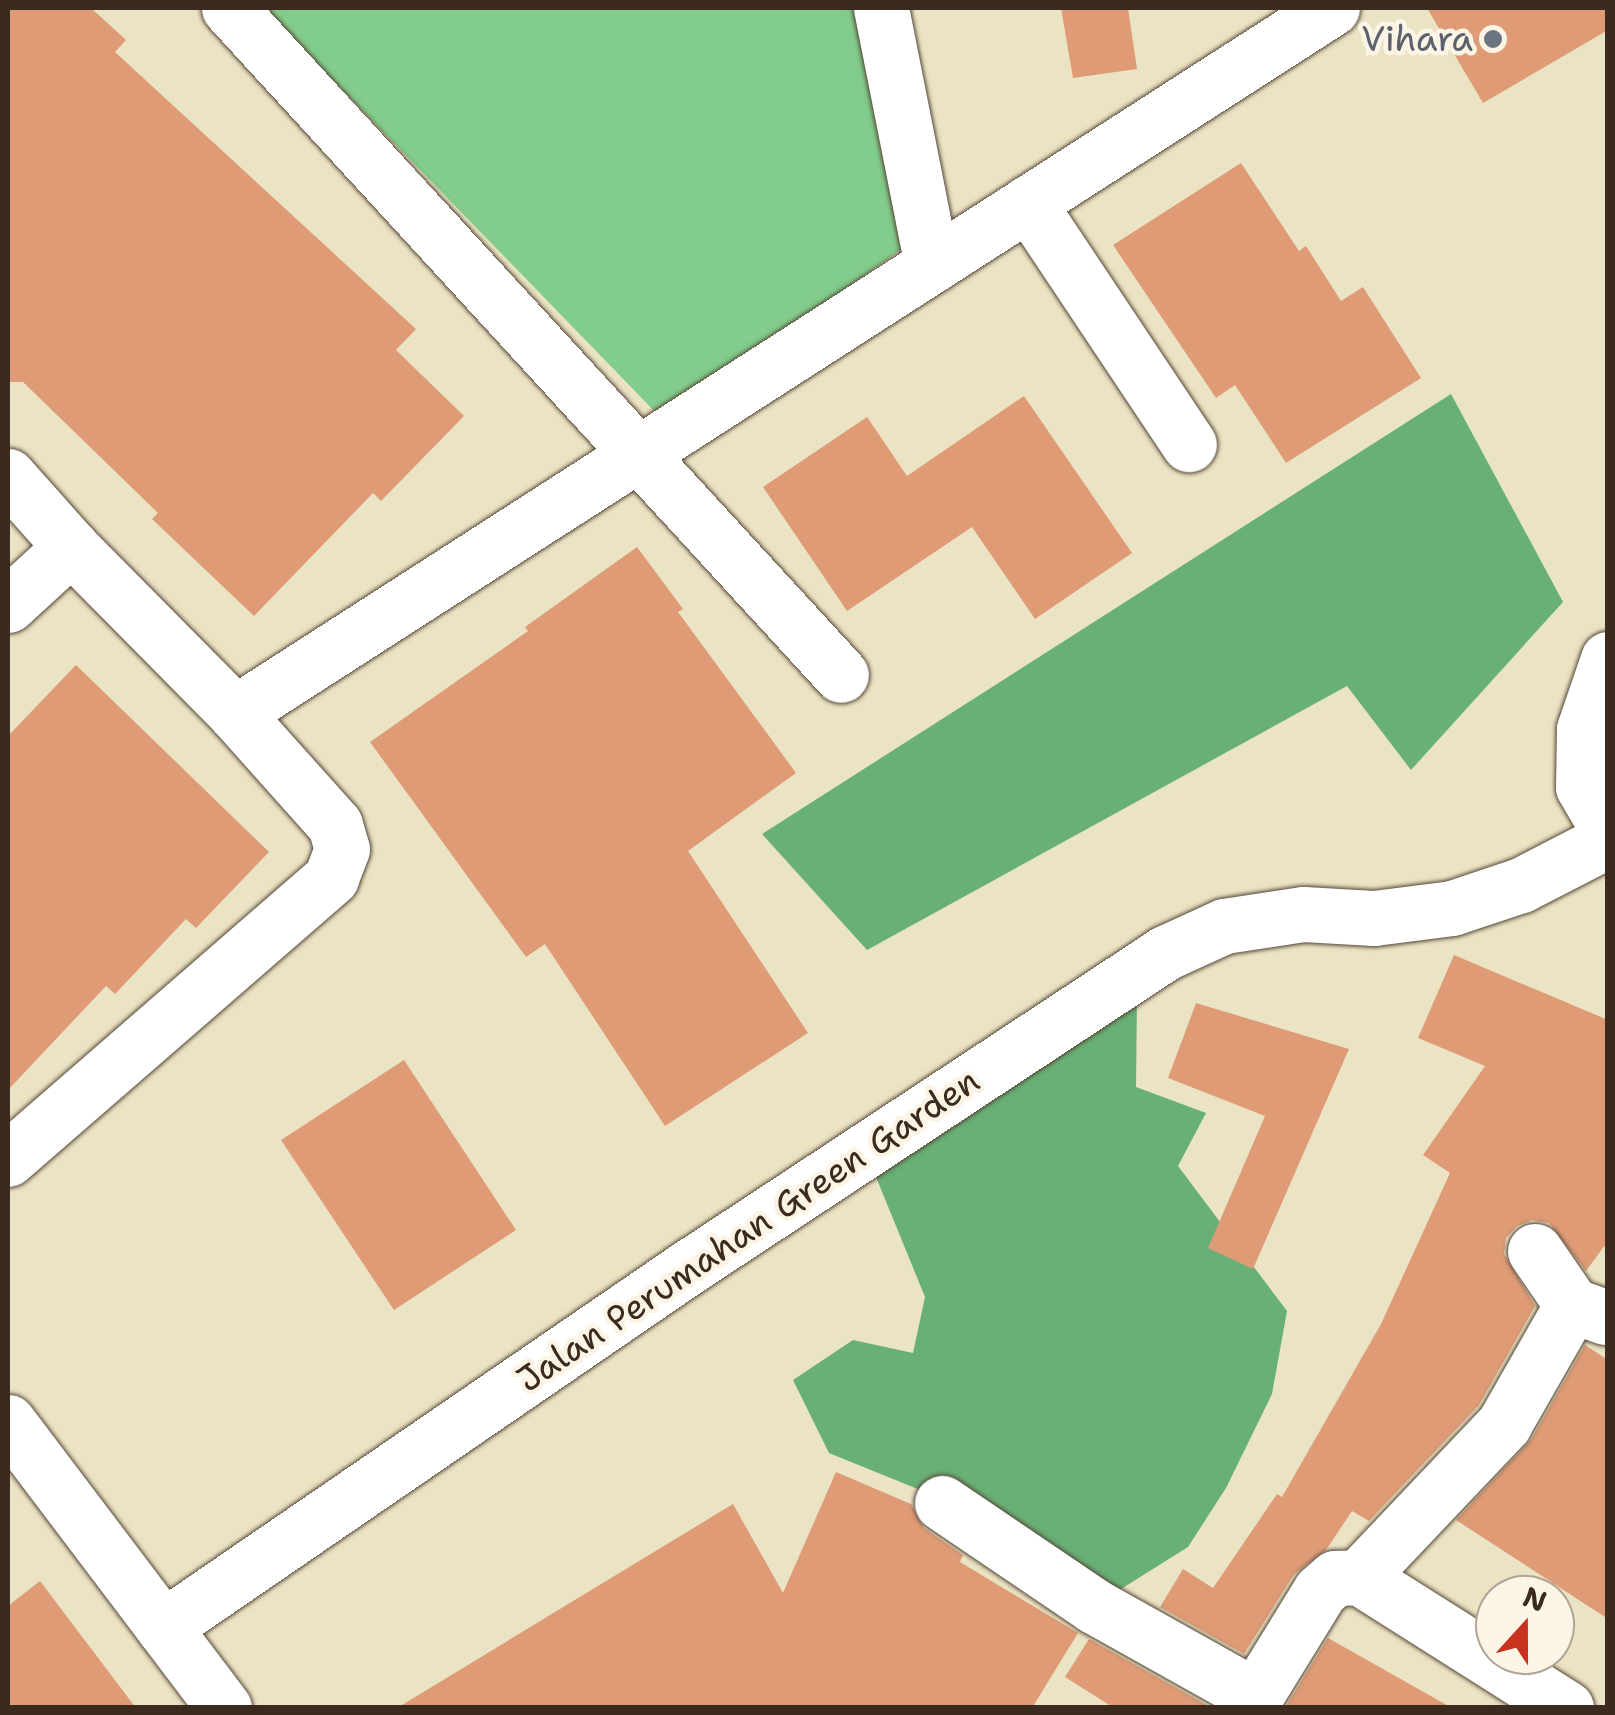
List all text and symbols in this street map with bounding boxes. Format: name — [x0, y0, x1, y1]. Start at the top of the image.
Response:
place label: Vihara — [1361, 18, 1473, 60]
marker: Vihara — [1482, 28, 1504, 50]
street label: Jalan Perumahan Green Garden — [509, 1059, 987, 1401]
north arrow — [1475, 1575, 1575, 1675]
text: N — [1518, 1577, 1552, 1621]

